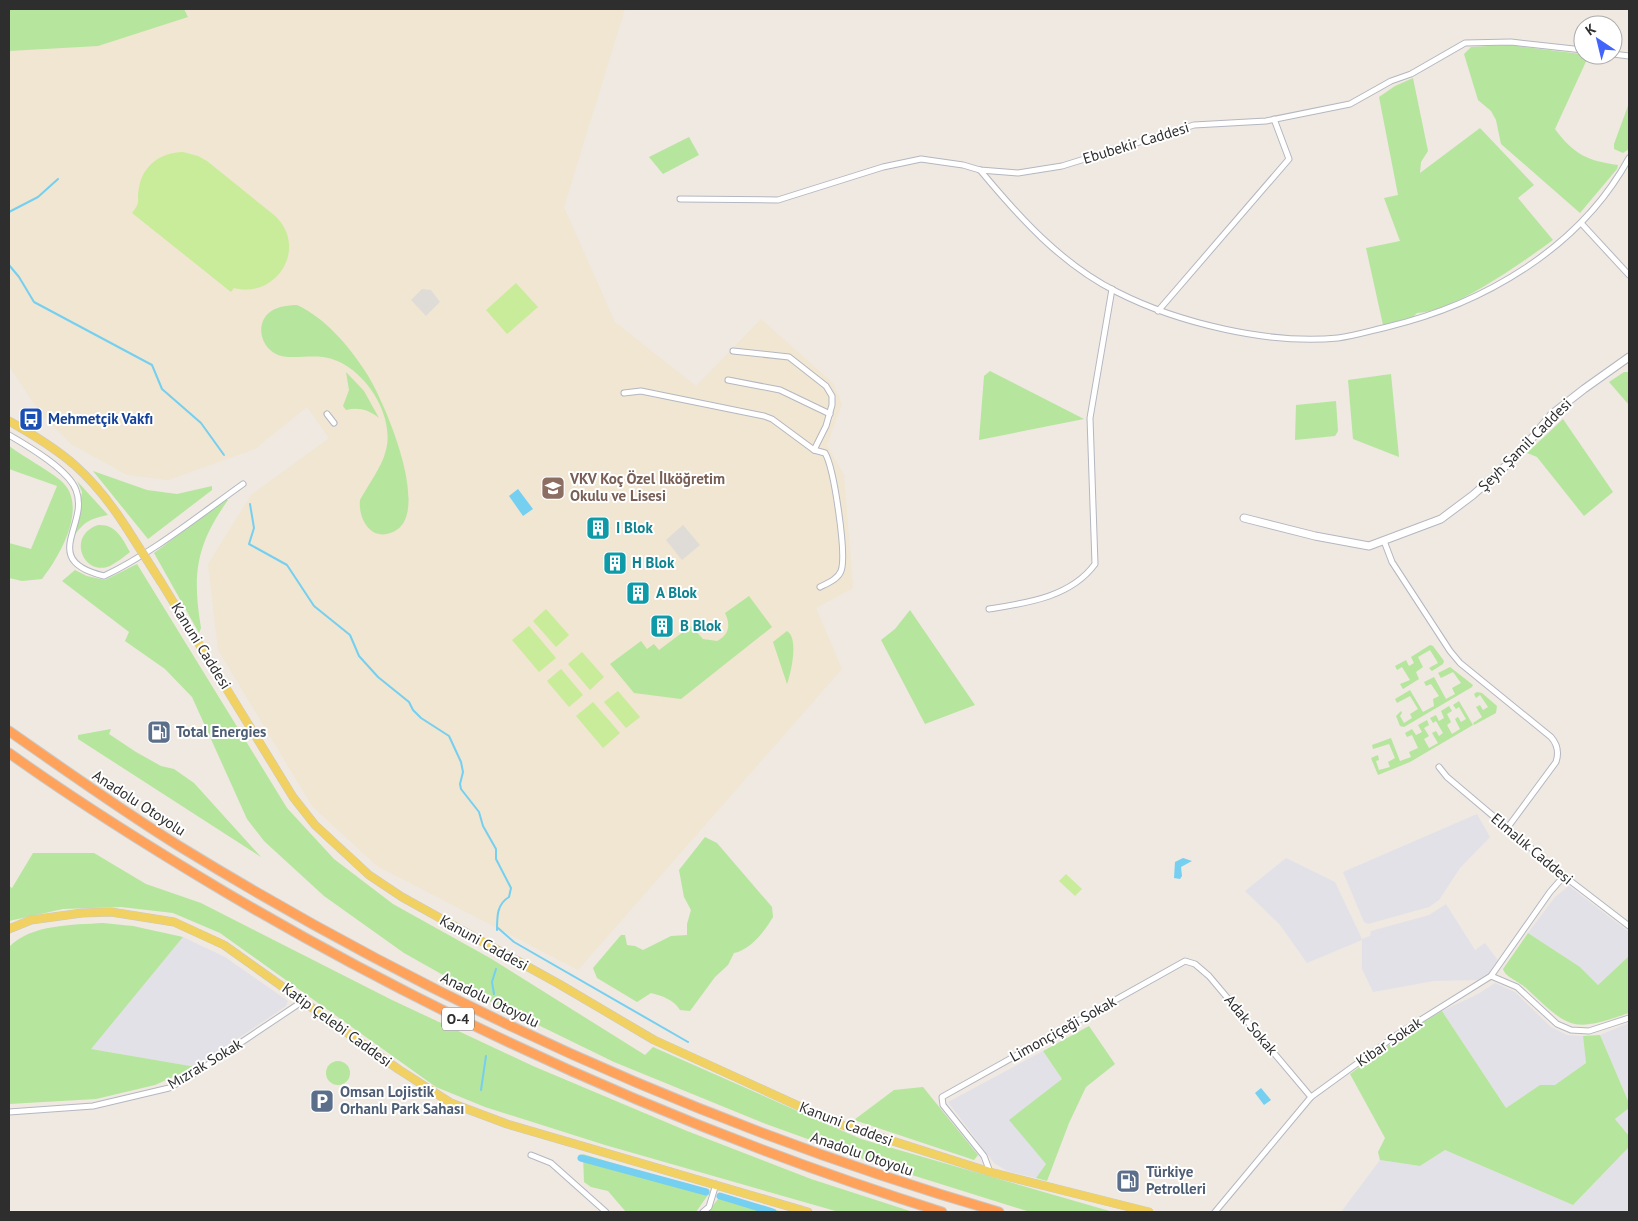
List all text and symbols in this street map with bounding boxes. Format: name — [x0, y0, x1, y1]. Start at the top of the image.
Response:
north arrow — [1573, 15, 1623, 65]
text: K — [1582, 19, 1600, 39]
street label: Ebubekir Caddesi — [1080, 117, 1191, 168]
street label: Şeyh Şamil Caddesi — [1474, 394, 1575, 495]
bus stop icon: Mehmetçik Vakfı — [18, 406, 44, 432]
place label: Mehmetçik Vakfı — [48, 409, 153, 428]
place label: VKV Koç Özel İlköğretim Okulu ve Lisesi — [569, 469, 725, 505]
school or university icon: VKV Koç Özel İlköğretim Okulu ve Lisesi — [540, 475, 566, 501]
building icon: I Blok — [585, 515, 611, 541]
place label: I Blok — [616, 518, 653, 537]
building icon: H Blok — [602, 550, 628, 576]
place label: H Blok — [632, 553, 675, 572]
building icon: A Blok — [625, 580, 651, 606]
place label: A Blok — [656, 583, 698, 602]
street label: Kanuni Caddesi — [167, 599, 236, 693]
building icon: B Blok — [649, 613, 675, 639]
place label: B Blok — [680, 616, 722, 635]
fuel station icon: Total Energies — [146, 719, 172, 745]
place label: Total Energies — [176, 722, 266, 741]
street label: Anadolu Otoyolu — [89, 765, 189, 840]
street label: Elmalık Caddesi — [1488, 809, 1577, 888]
street label: Kanuni Caddesi — [437, 910, 532, 975]
street label: Anadolu Otoyolu — [438, 967, 543, 1032]
street label: Katip Çelebi Caddesi — [279, 978, 396, 1071]
street label: Limonçiçeği Sokak — [1006, 991, 1120, 1066]
street label: Adak Sokak — [1221, 991, 1283, 1059]
road number: O-4 — [442, 1008, 474, 1030]
street label: Kibar Sokak — [1352, 1012, 1426, 1071]
street label: Mızrak Sokak — [164, 1033, 246, 1093]
place label: Omsan Lojistik Orhanlı Park Sahası — [340, 1082, 464, 1118]
parking icon: Omsan Lojistik Orhanlı Park Sahası — [309, 1088, 335, 1114]
street label: Kanuni Caddesi — [797, 1097, 896, 1150]
street label: Anadolu Otoyolu — [808, 1127, 916, 1180]
place label: Türkiye Petrolleri — [1146, 1162, 1206, 1198]
fuel station icon: Türkiye Petrolleri — [1115, 1168, 1141, 1194]

